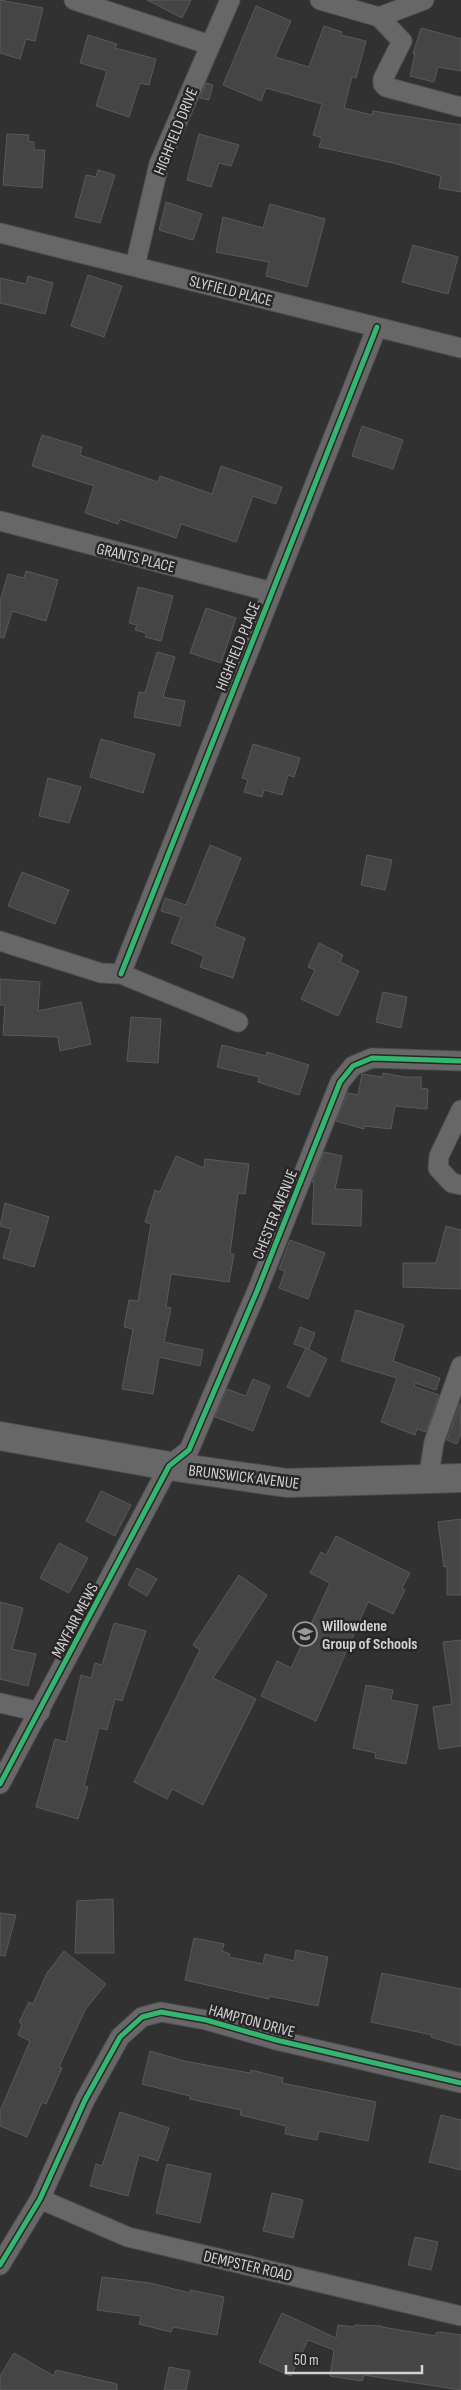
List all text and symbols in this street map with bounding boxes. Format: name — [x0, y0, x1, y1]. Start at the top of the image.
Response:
street label: HIGHFIELD DRIVE — [150, 85, 202, 178]
street label: SLYFIELD PLACE — [187, 272, 274, 311]
street label: GRANTS PLACE — [95, 540, 177, 577]
street label: HIGHFIELD PLACE — [212, 599, 265, 694]
street label: CHESTER AVENUE — [249, 1167, 302, 1262]
street label: BRUNSWICK AVENUE — [187, 1461, 300, 1494]
street label: MAYFAIR MEWS — [48, 1580, 103, 1661]
place label: Willowdene Group of Schools — [322, 1617, 417, 1654]
school or university icon: Willowdene Group of Schools — [292, 1621, 318, 1647]
street label: HAMPTON DRIVE — [206, 2001, 297, 2042]
street label: DEMPSTER ROAD — [202, 2247, 294, 2286]
scale bar — [286, 2342, 422, 2374]
text: 50 m — [294, 2351, 319, 2370]

